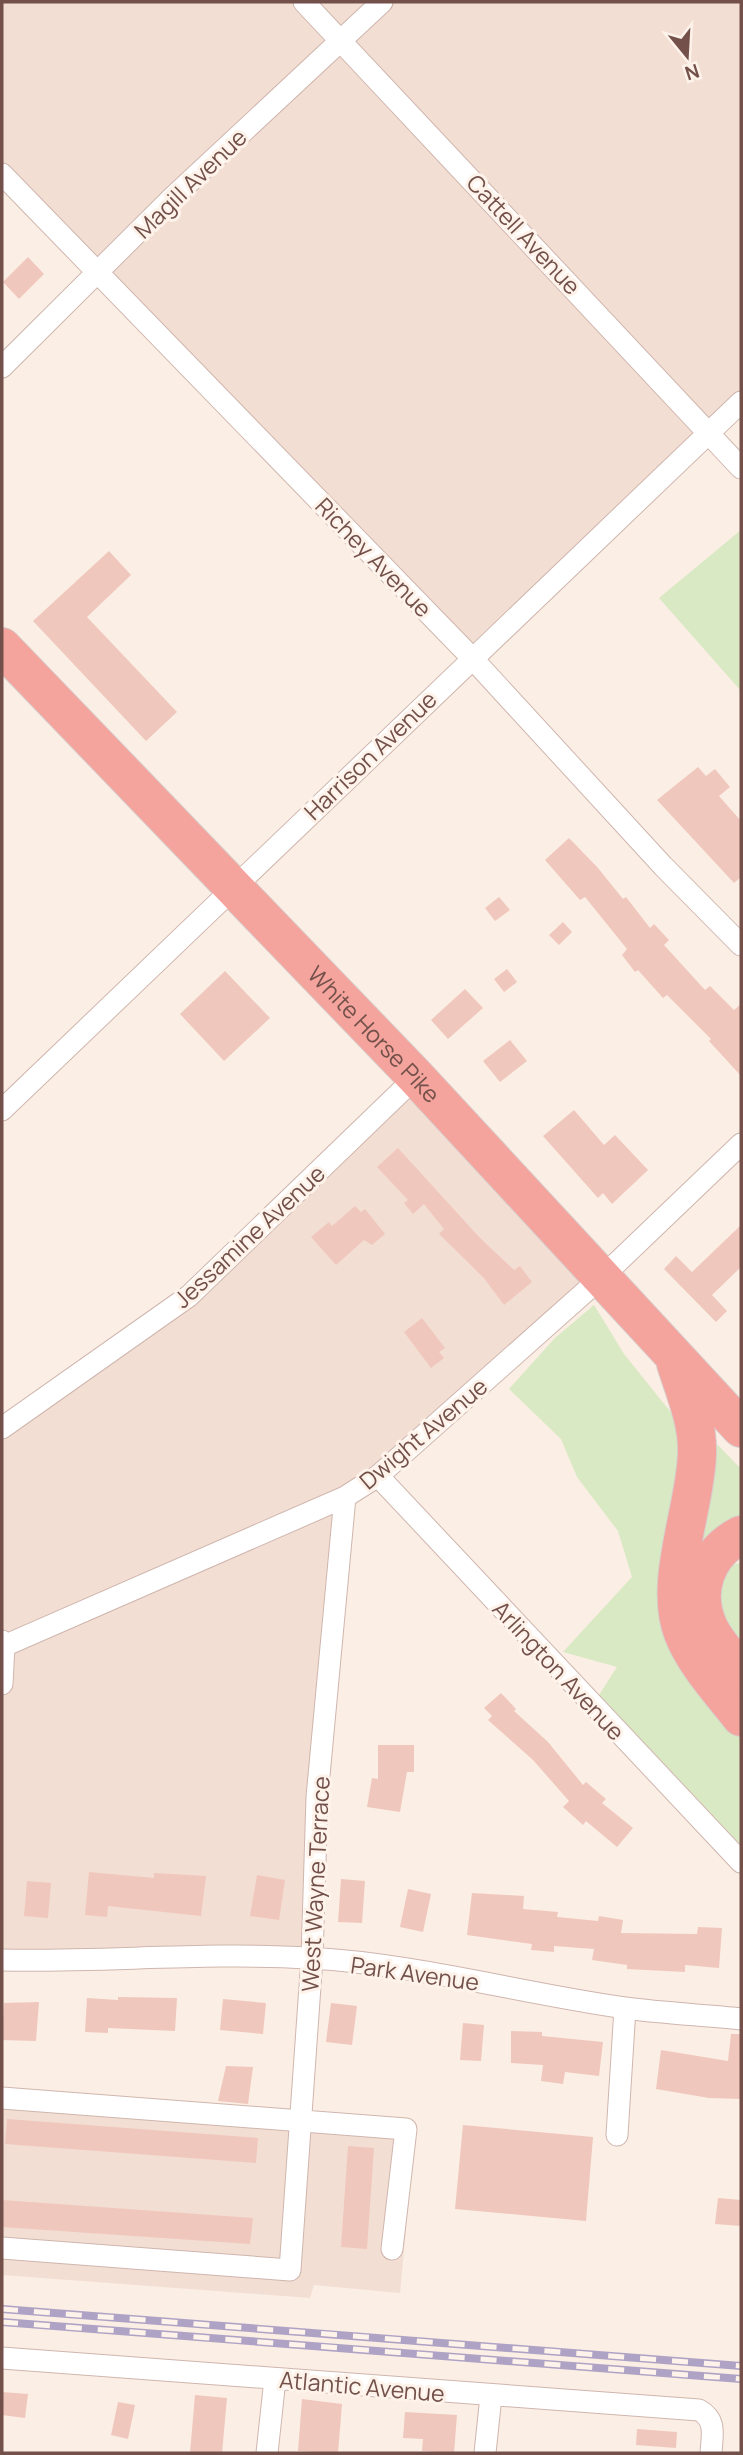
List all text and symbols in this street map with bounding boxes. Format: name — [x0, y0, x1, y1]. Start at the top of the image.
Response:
north arrow — [652, 21, 722, 91]
text: N — [682, 58, 703, 87]
street label: Magill Avenue — [127, 121, 253, 245]
street label: Cattell Avenue — [460, 167, 588, 301]
street label: Richey Avenue — [309, 490, 439, 624]
street label: Harrison Avenue — [297, 683, 443, 827]
street label: White Horse Pike — [301, 958, 448, 1109]
street label: Jessamine Avenue — [166, 1157, 332, 1315]
street label: Dwight Avenue — [352, 1370, 494, 1496]
street label: Arlington Avenue — [486, 1593, 632, 1747]
street label: West Wayne Terrace — [293, 1775, 337, 1993]
street label: Park Avenue — [349, 1948, 481, 1998]
street label: Atlantic Avenue — [278, 2363, 446, 2409]

